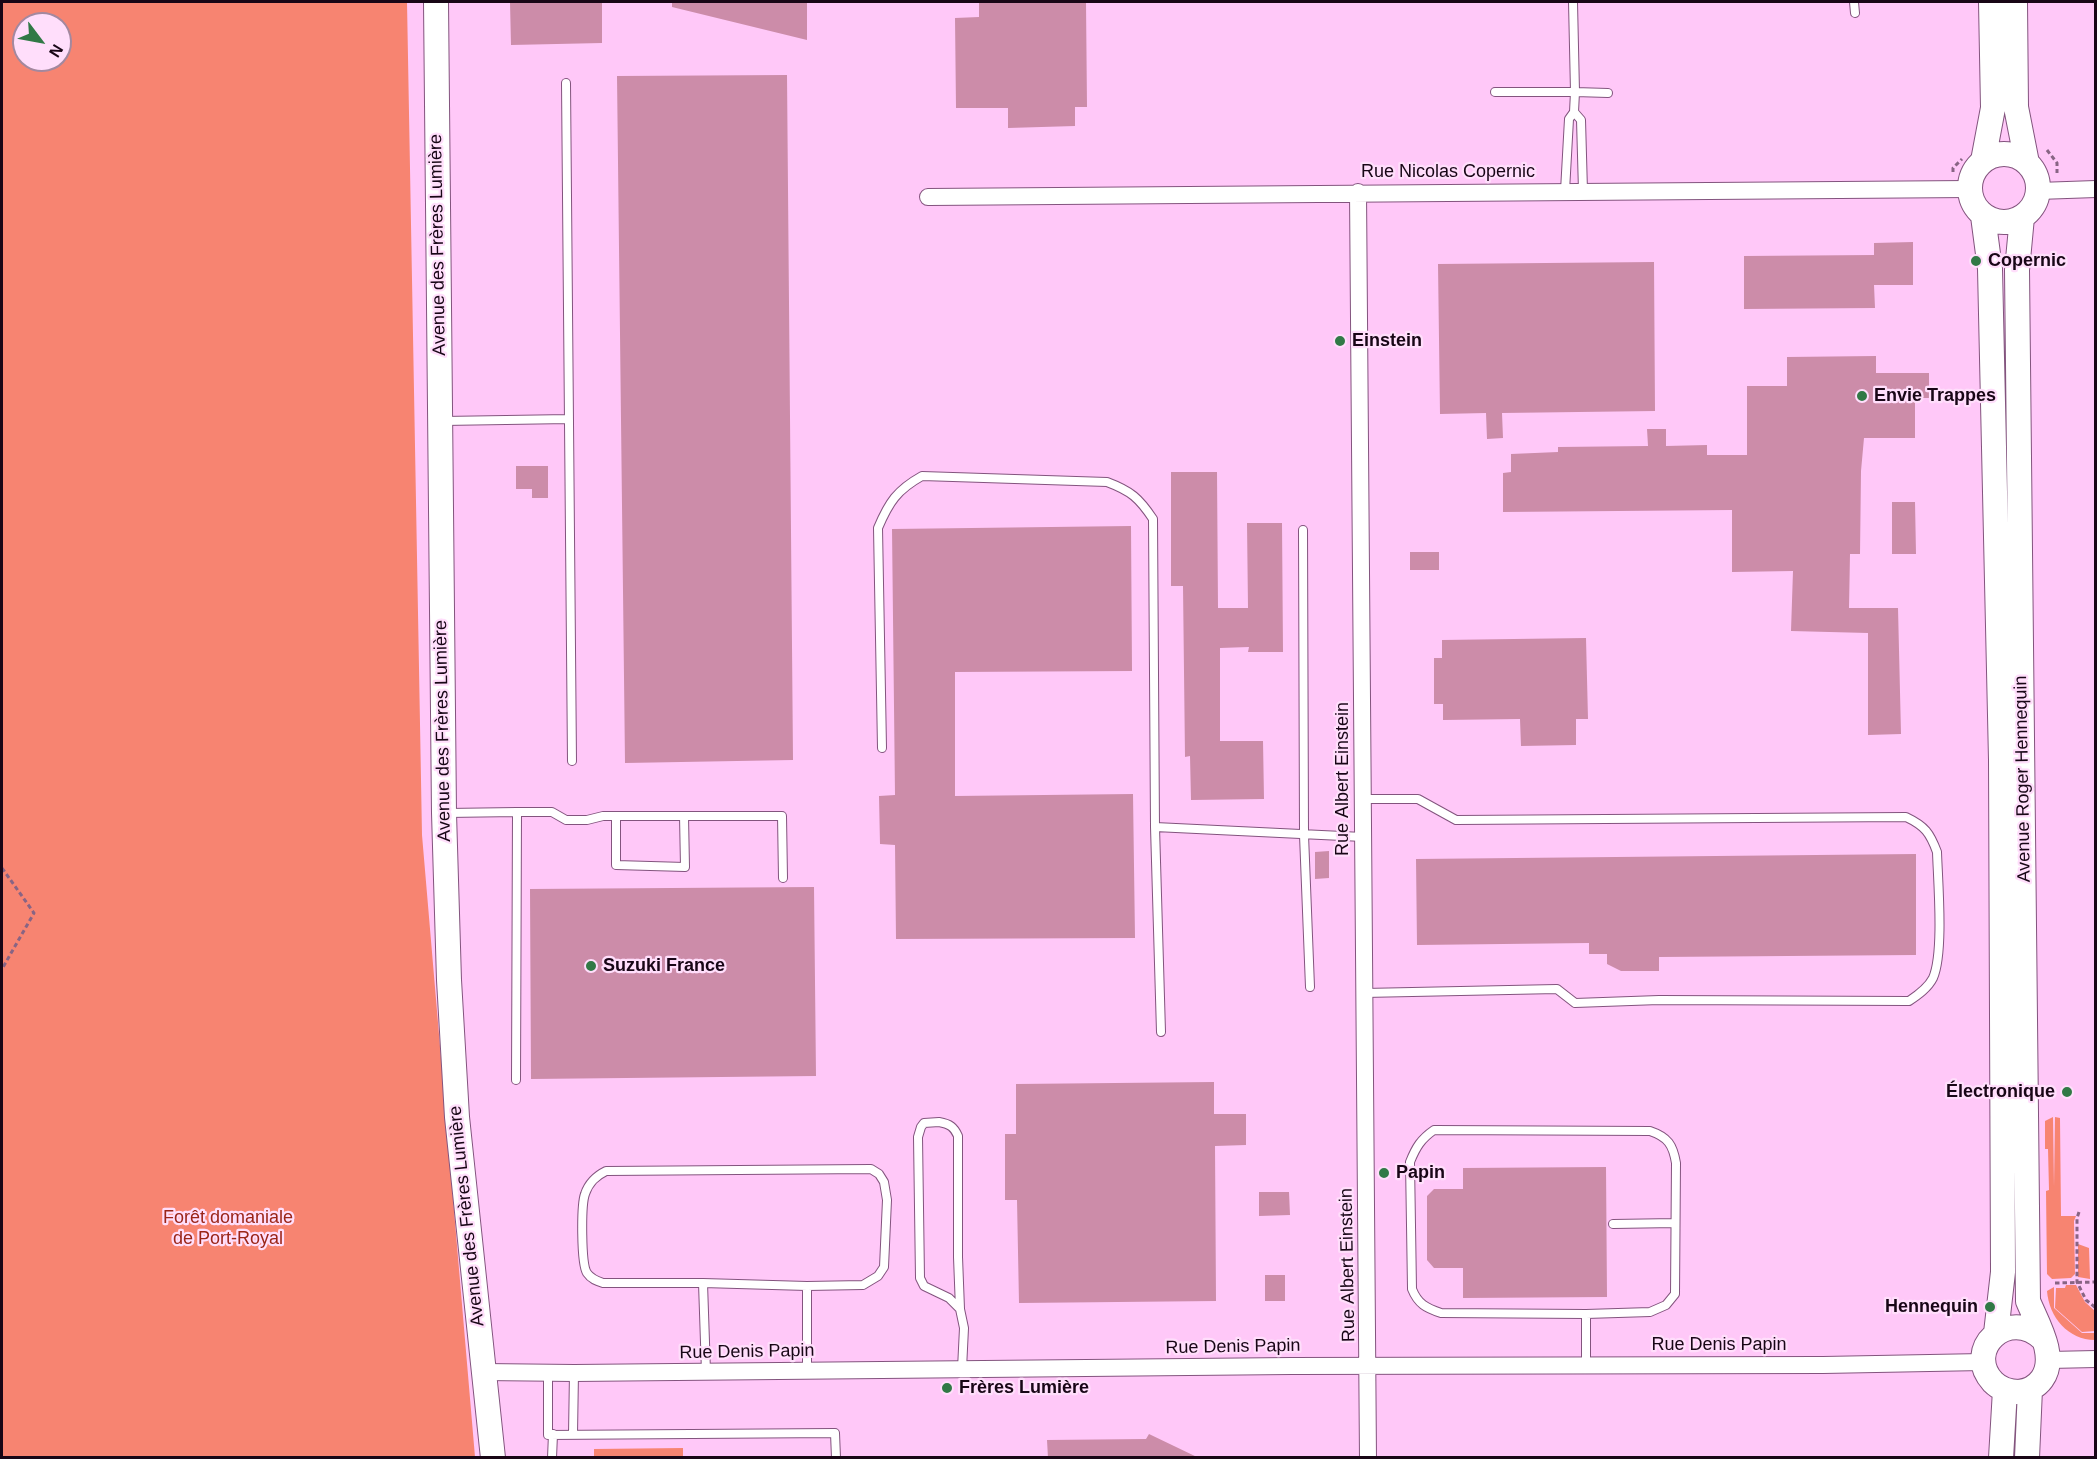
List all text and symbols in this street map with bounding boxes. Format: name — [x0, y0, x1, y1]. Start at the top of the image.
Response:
north arrow — [12, 12, 72, 72]
text: N — [46, 41, 66, 60]
street label: Avenue des Frères Lumière — [425, 134, 451, 356]
street label: Rue Nicolas Copernic — [1361, 161, 1535, 183]
place label: Copernic — [1988, 250, 2066, 272]
marker: Copernic — [1969, 254, 1983, 268]
place label: Einstein — [1352, 330, 1422, 352]
marker: Einstein — [1333, 334, 1347, 348]
place label: Envie Trappes — [1874, 385, 1996, 407]
marker: Envie Trappes — [1855, 389, 1869, 403]
street label: Avenue des Frères Lumière — [430, 620, 456, 842]
street label: Avenue Roger Hennequin — [2010, 675, 2036, 883]
street label: Rue Albert Einstein — [1332, 702, 1354, 856]
place label: Suzuki France — [603, 955, 725, 977]
marker: Suzuki France — [584, 959, 598, 973]
place label: Électronique — [1946, 1081, 2055, 1103]
marker: Électronique — [2060, 1085, 2074, 1099]
street label: Avenue des Frères Lumière — [445, 1105, 489, 1327]
place label: Papin — [1396, 1162, 1445, 1184]
marker: Papin — [1377, 1166, 1391, 1180]
street label: Rue Albert Einstein — [1336, 1188, 1360, 1342]
park label: Forêt domaniale de Port-Royal — [163, 1207, 293, 1250]
place label: Hennequin — [1885, 1296, 1978, 1318]
marker: Hennequin — [1983, 1300, 1997, 1314]
street label: Rue Denis Papin — [1651, 1334, 1787, 1356]
street label: Rue Denis Papin — [1165, 1335, 1301, 1359]
street label: Rue Denis Papin — [679, 1340, 815, 1364]
place label: Frères Lumière — [959, 1377, 1089, 1399]
marker: Frères Lumière — [940, 1381, 954, 1395]

